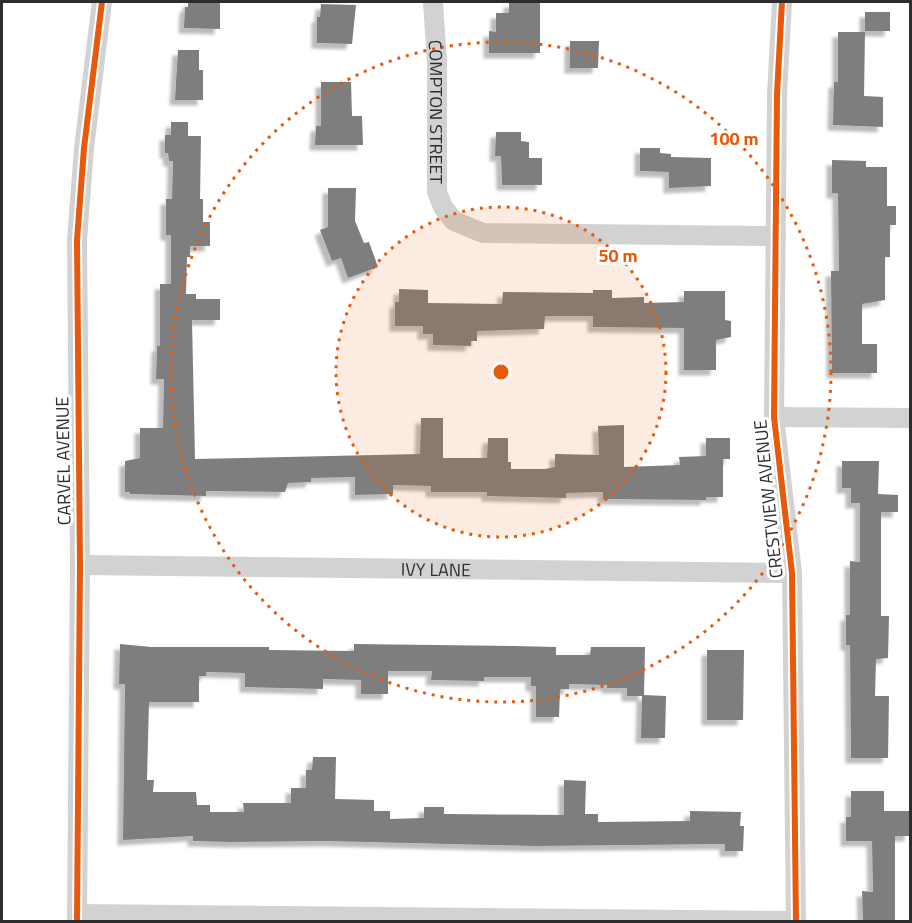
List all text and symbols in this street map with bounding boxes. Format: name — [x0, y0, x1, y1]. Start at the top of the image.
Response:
street label: COMPTON STREET — [422, 39, 451, 184]
text: 100 m — [709, 125, 759, 152]
text: 50 m — [598, 242, 638, 269]
centre of rings — [491, 362, 511, 382]
street label: CARVEL AVENUE — [48, 396, 78, 526]
street label: CRESTVIEW AVENUE — [746, 418, 790, 580]
street label: IVY LANE — [401, 555, 471, 583]

